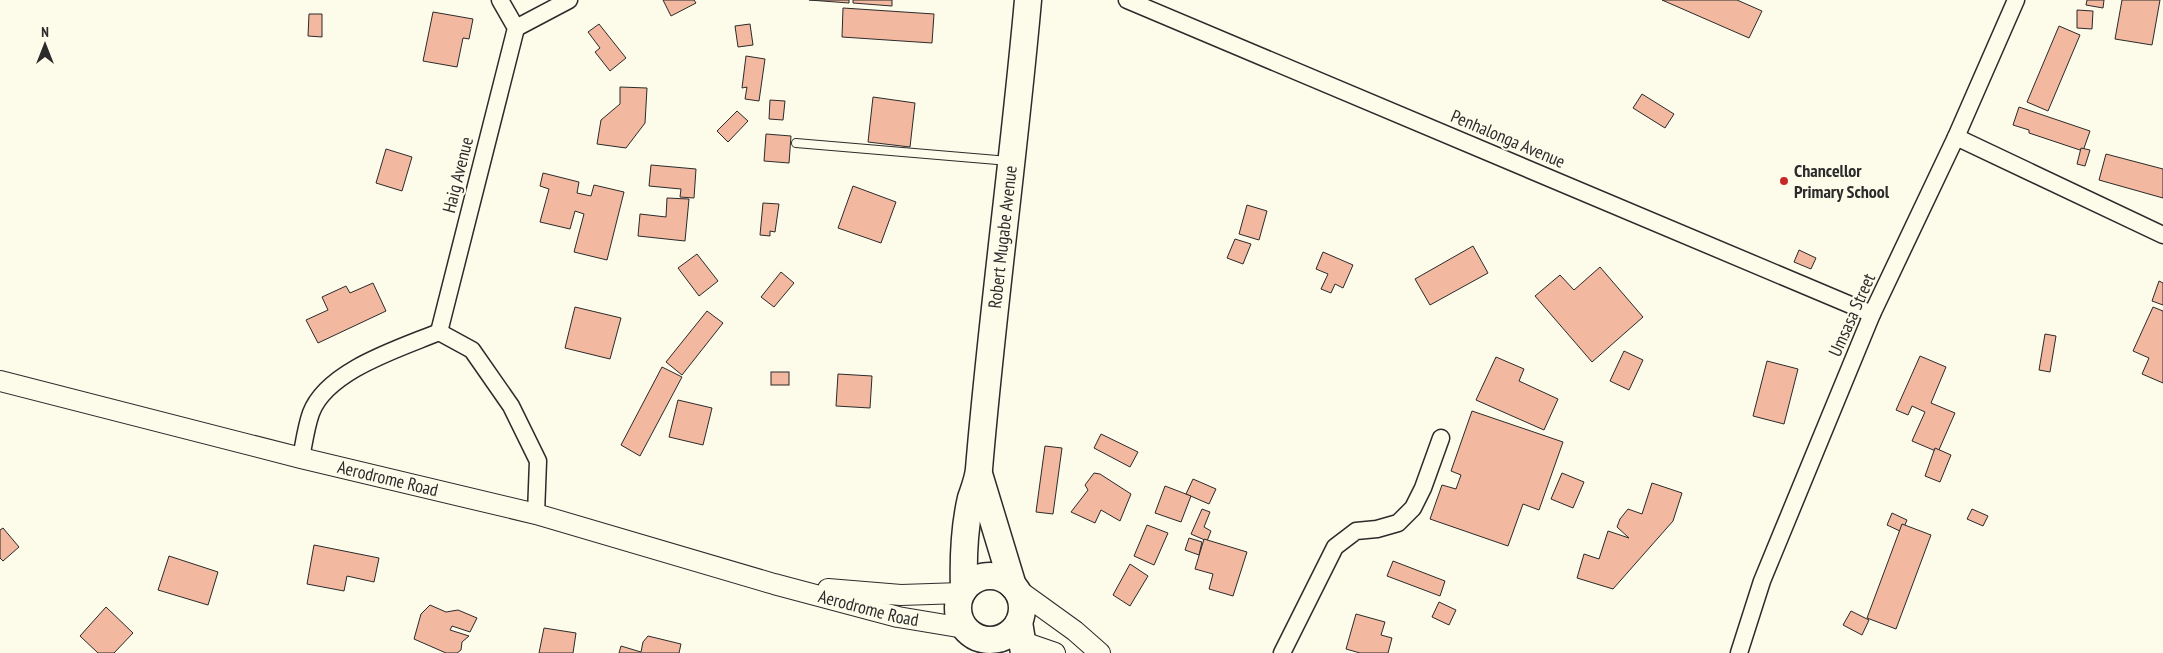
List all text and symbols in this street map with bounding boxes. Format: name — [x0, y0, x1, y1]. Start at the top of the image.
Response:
north arrow — [20, 20, 70, 70]
text: N — [41, 23, 49, 41]
street label: Penhalonga Avenue — [1448, 104, 1569, 173]
street label: Haig Avenue — [437, 135, 478, 215]
place label: Chancellor Primary School — [1794, 159, 1890, 203]
street label: Robert Mugabe Avenue — [983, 164, 1022, 309]
marker: Chancellor Primary School — [1778, 175, 1790, 187]
street label: Umsasa Street — [1823, 270, 1880, 360]
street label: Aerodrome Road — [335, 455, 441, 501]
street label: Aerodrome Road — [816, 584, 920, 631]

